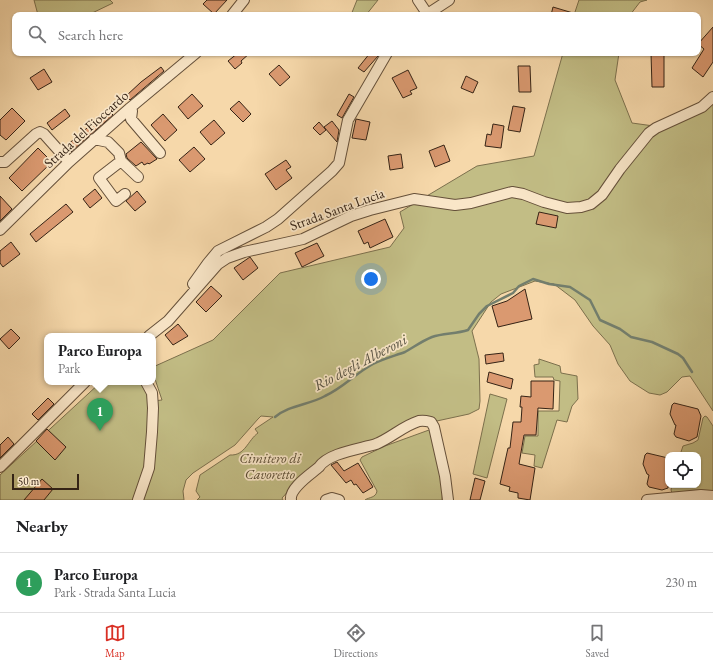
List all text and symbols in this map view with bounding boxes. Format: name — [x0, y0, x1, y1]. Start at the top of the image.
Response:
search box — [12, 12, 701, 56]
icon: search — [26, 23, 48, 45]
text: Search here — [58, 25, 123, 44]
street label: Strada del Fioccardo — [40, 86, 132, 172]
street label: Strada Santa Lucia — [287, 183, 387, 234]
your location — [361, 269, 381, 289]
water label: Rio degli Alberoni — [310, 329, 410, 395]
popup — [44, 333, 156, 385]
text: Parco Europa — [58, 341, 142, 360]
text: Park — [58, 360, 80, 377]
pin: 1 — [87, 398, 113, 431]
park label: Cimitero di Cavoretto — [239, 449, 302, 483]
map controls — [665, 452, 701, 488]
button: locate — [665, 452, 701, 488]
scale bar — [12, 472, 79, 491]
text: 50 m — [18, 474, 39, 488]
text: Nearby — [16, 515, 68, 537]
text: Parco Europa — [54, 565, 138, 584]
text: 1 — [26, 574, 32, 591]
text: 230 m — [666, 574, 697, 591]
text: Park · Strada Santa Lucia — [54, 584, 176, 601]
tab: Map — [104, 622, 126, 660]
tab: Directions — [334, 622, 378, 660]
tab: Saved — [586, 622, 609, 660]

